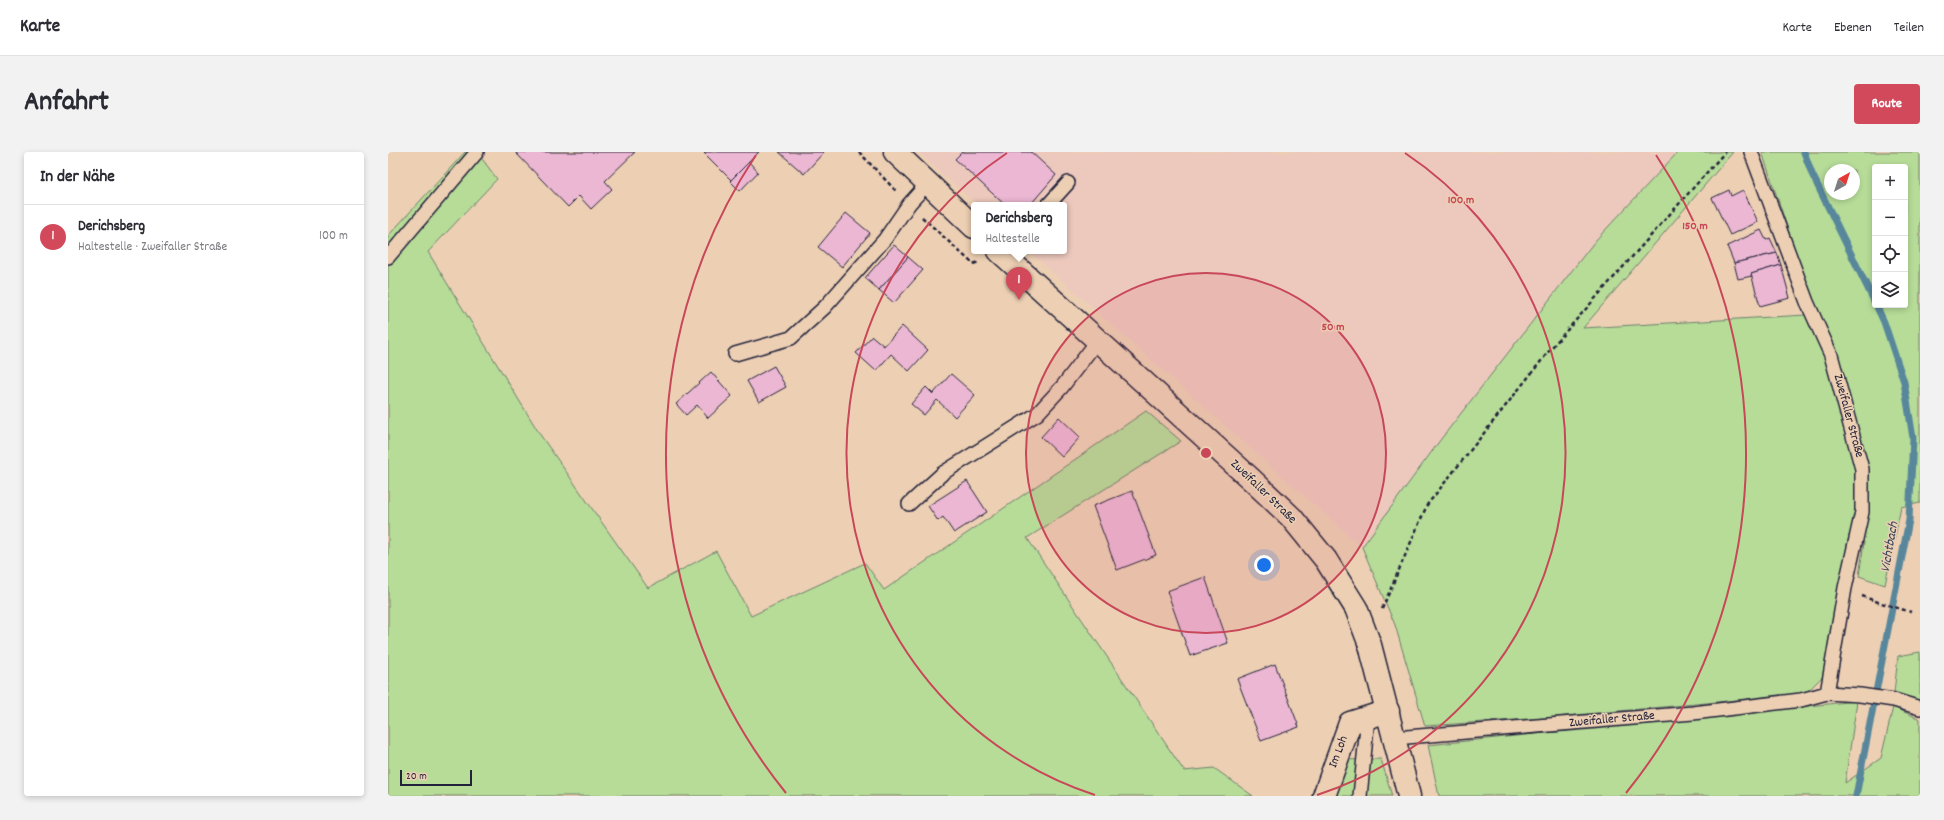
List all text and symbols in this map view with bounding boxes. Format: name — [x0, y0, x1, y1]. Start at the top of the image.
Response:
text: Karte — [20, 14, 60, 41]
text: Karte — [1782, 18, 1812, 38]
text: Ebenen — [1834, 18, 1872, 38]
text: Teilen — [1894, 18, 1924, 38]
text: Anfahrt — [24, 84, 109, 124]
button: Route — [1854, 84, 1920, 124]
north arrow — [1824, 164, 1860, 200]
map controls — [1872, 164, 1908, 308]
button: + — [1872, 164, 1908, 200]
text: In der Nähe — [40, 166, 115, 190]
text: 100 m — [1448, 192, 1474, 209]
button: − — [1872, 200, 1908, 236]
popup — [971, 202, 1067, 254]
text: Derichsberg — [985, 208, 1053, 230]
text: Derichsberg — [78, 216, 145, 238]
text: 150 m — [1682, 218, 1708, 235]
text: 1 — [52, 227, 54, 246]
text: 100 m — [319, 227, 348, 246]
text: Haltestelle — [985, 230, 1040, 249]
button: locate — [1872, 236, 1908, 272]
text: Haltestelle · Zweifaller Straße — [78, 238, 227, 257]
pin: 1 — [1006, 267, 1032, 300]
button: layers — [1872, 272, 1908, 308]
text: 50 m — [1321, 319, 1345, 336]
street label: Zweifaller Straße — [1828, 372, 1868, 460]
centre of rings — [1199, 446, 1213, 460]
street label: Zweifaller Straße — [1225, 455, 1301, 529]
water label: Vichtbach — [1876, 519, 1904, 574]
your location — [1254, 555, 1274, 575]
street label: Zweifaller Straße — [1568, 707, 1656, 733]
street label: Im Loh — [1324, 733, 1354, 771]
scale bar — [400, 768, 472, 787]
text: 20 m — [406, 769, 427, 785]

